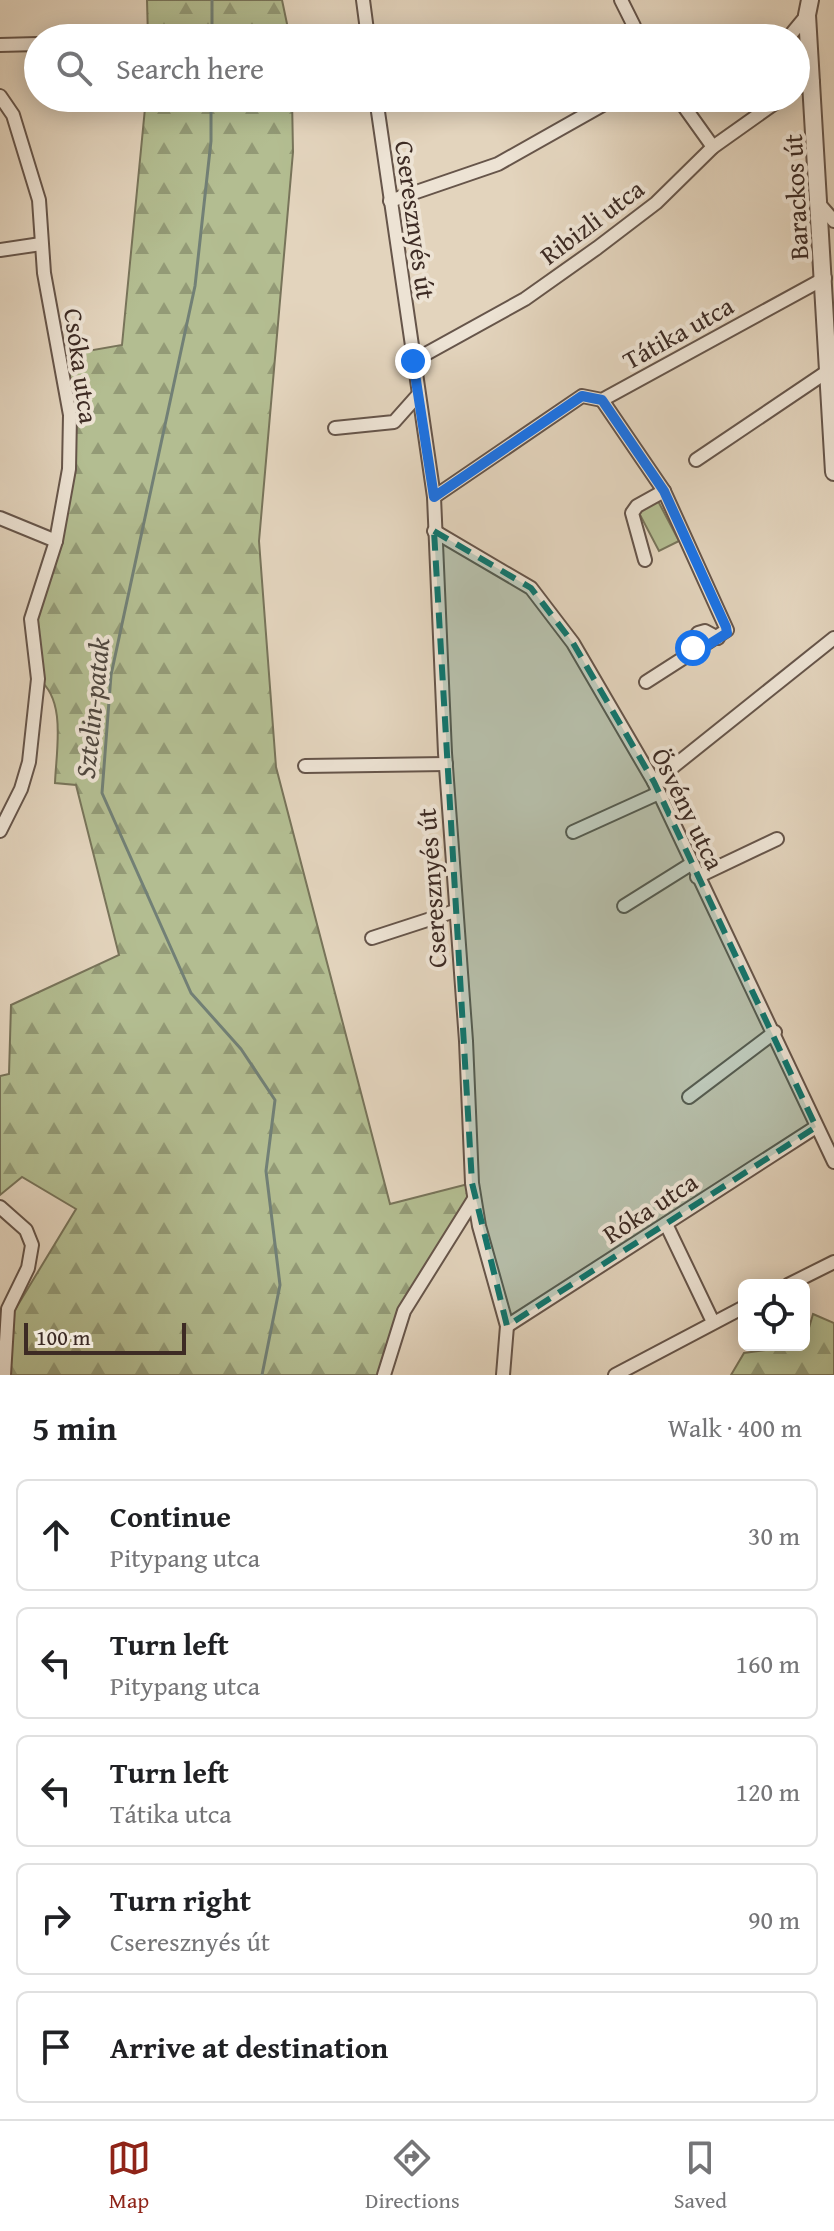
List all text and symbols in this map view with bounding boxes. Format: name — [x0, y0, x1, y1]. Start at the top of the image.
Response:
search box — [24, 24, 810, 112]
icon: search — [52, 46, 96, 90]
text: Search here — [116, 46, 264, 90]
street label: Barackos út — [773, 133, 818, 261]
street label: Cseresznyés út — [385, 138, 446, 302]
street label: Ribizli utca — [531, 169, 653, 274]
street label: Tátika utca — [615, 286, 741, 379]
street label: Csóka utca — [54, 306, 109, 427]
route end — [395, 343, 431, 379]
route start — [675, 630, 711, 666]
water label: Sztelin-patak — [64, 635, 119, 780]
street label: Ösvény utca — [642, 741, 735, 877]
street label: Cseresznyés út — [406, 807, 457, 969]
street label: Róka utca — [594, 1162, 706, 1253]
map controls — [738, 1279, 810, 1351]
button: locate — [738, 1279, 810, 1351]
scale bar — [24, 1319, 186, 1355]
text: 100 m — [36, 1321, 91, 1353]
text: 5 min — [32, 1403, 117, 1452]
text: Walk · 400 m — [668, 1408, 802, 1447]
text: Continue — [110, 1494, 231, 1538]
icon: ahead — [34, 1513, 78, 1557]
text: 30 m — [748, 1516, 800, 1555]
text: Pitypang utca — [110, 1538, 260, 1577]
text: Turn left — [110, 1622, 229, 1666]
icon: left — [34, 1641, 78, 1685]
text: 160 m — [735, 1644, 800, 1683]
text: Pitypang utca — [110, 1666, 260, 1705]
text: Turn left — [110, 1750, 229, 1794]
icon: left — [34, 1769, 78, 1813]
text: 120 m — [735, 1772, 800, 1811]
text: Tátika utca — [110, 1794, 232, 1833]
text: Turn right — [110, 1878, 251, 1922]
icon: right — [34, 1897, 78, 1941]
text: 90 m — [748, 1900, 800, 1939]
text: Cseresznyés út — [110, 1922, 270, 1961]
icon: arrive — [34, 2025, 78, 2069]
text: Arrive at destination — [110, 2025, 388, 2069]
tab: Map — [107, 2136, 151, 2216]
tab: Directions — [365, 2136, 460, 2216]
tab: Saved — [674, 2136, 727, 2216]

